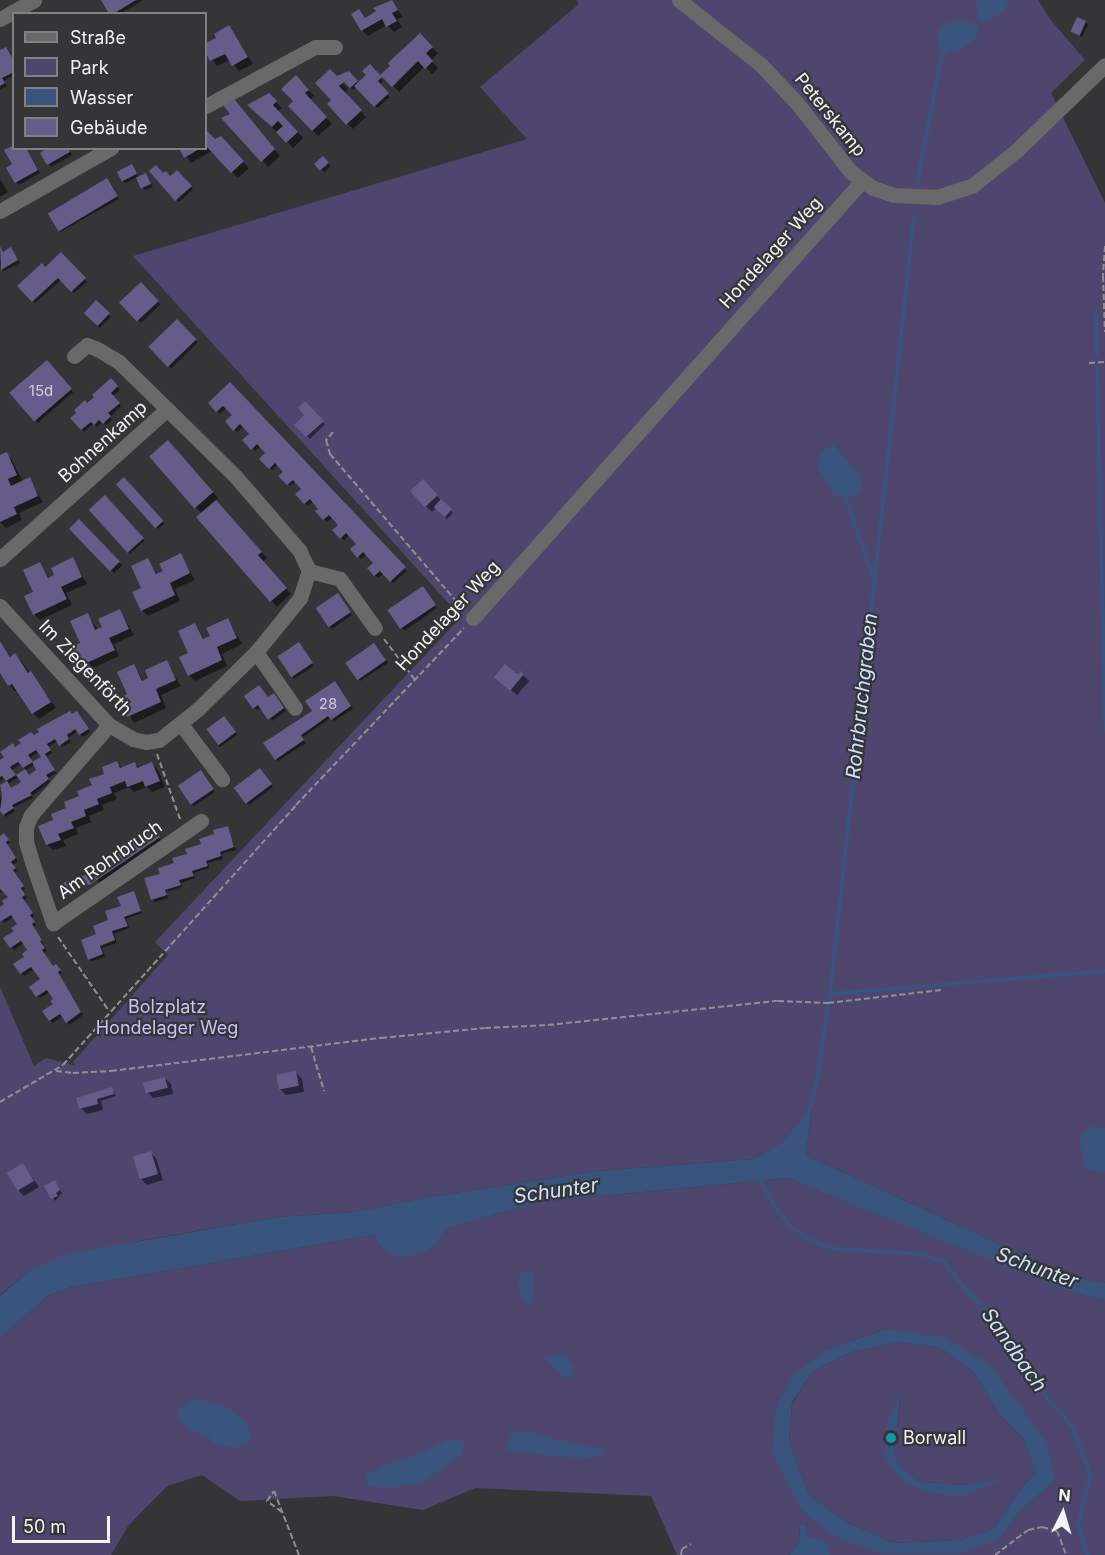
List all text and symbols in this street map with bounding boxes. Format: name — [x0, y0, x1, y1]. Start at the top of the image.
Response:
legend — [12, 12, 207, 150]
text: Straße — [70, 27, 126, 48]
text: Park — [70, 57, 109, 78]
street label: Peterskamp — [790, 69, 870, 161]
text: Wasser — [70, 87, 133, 108]
text: Gebäude — [70, 117, 147, 138]
street label: Hondelager Weg — [715, 193, 827, 313]
house number: 15d — [29, 382, 53, 400]
street label: Bohnenkamp — [54, 397, 152, 487]
street label: Hondelager Weg — [392, 557, 504, 675]
water label: Rohrbruchgraben — [841, 612, 883, 780]
street label: Im Ziegenförth — [34, 616, 136, 720]
house number: 28 — [319, 695, 337, 713]
street label: Am Rohrbruch — [54, 816, 166, 904]
park label: Bolzplatz Hondelager Weg — [96, 997, 238, 1040]
water label: Schunter — [512, 1173, 600, 1209]
water label: Schunter — [993, 1242, 1081, 1294]
water label: Sandbach — [976, 1303, 1052, 1397]
place label: Borwall — [903, 1427, 966, 1449]
marker: Borwall — [884, 1431, 898, 1445]
north arrow — [1033, 1483, 1093, 1543]
text: N — [1058, 1485, 1072, 1506]
scale bar — [15, 1504, 112, 1542]
text: 50 m — [23, 1516, 66, 1537]

